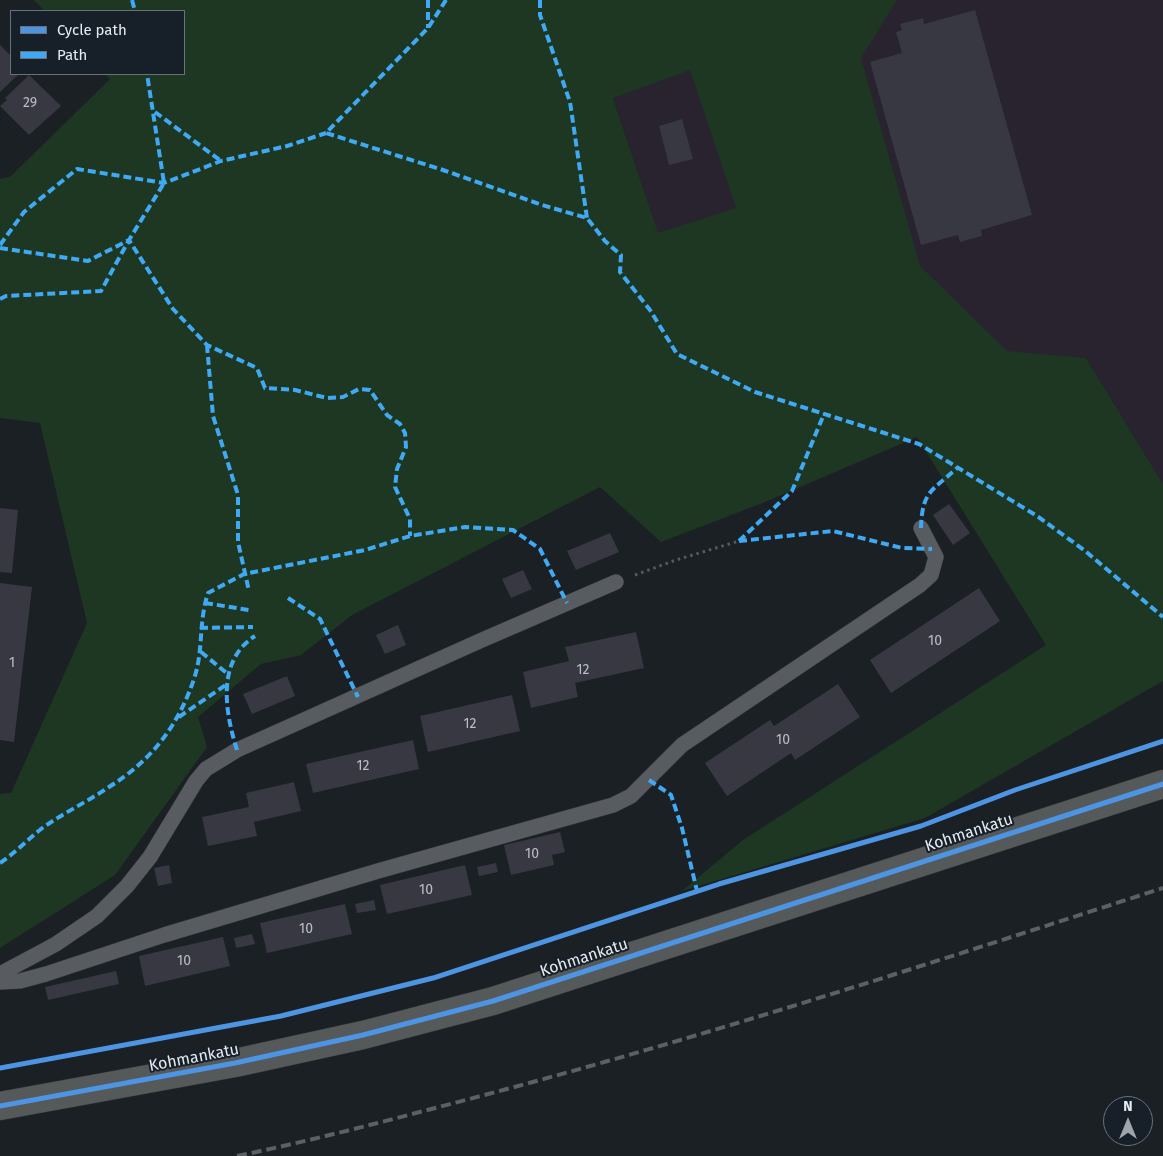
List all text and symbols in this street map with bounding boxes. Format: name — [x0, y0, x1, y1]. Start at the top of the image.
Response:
legend — [10, 10, 185, 75]
text: Cycle path — [57, 21, 127, 39]
text: Path — [57, 46, 87, 64]
house number: 29 — [23, 95, 37, 111]
house number: 10 — [928, 633, 942, 649]
house number: 1 — [9, 655, 15, 671]
house number: 12 — [577, 662, 589, 678]
house number: 12 — [464, 716, 476, 732]
house number: 10 — [776, 732, 790, 748]
house number: 12 — [357, 758, 369, 774]
street label: Kohmankatu — [923, 810, 1015, 856]
house number: 10 — [525, 846, 539, 862]
house number: 10 — [419, 882, 433, 898]
house number: 10 — [299, 921, 313, 937]
street label: Kohmankatu — [538, 935, 630, 981]
house number: 10 — [177, 953, 191, 969]
street label: Kohmankatu — [147, 1040, 241, 1076]
north arrow — [1103, 1096, 1153, 1146]
text: N — [1123, 1098, 1133, 1115]

